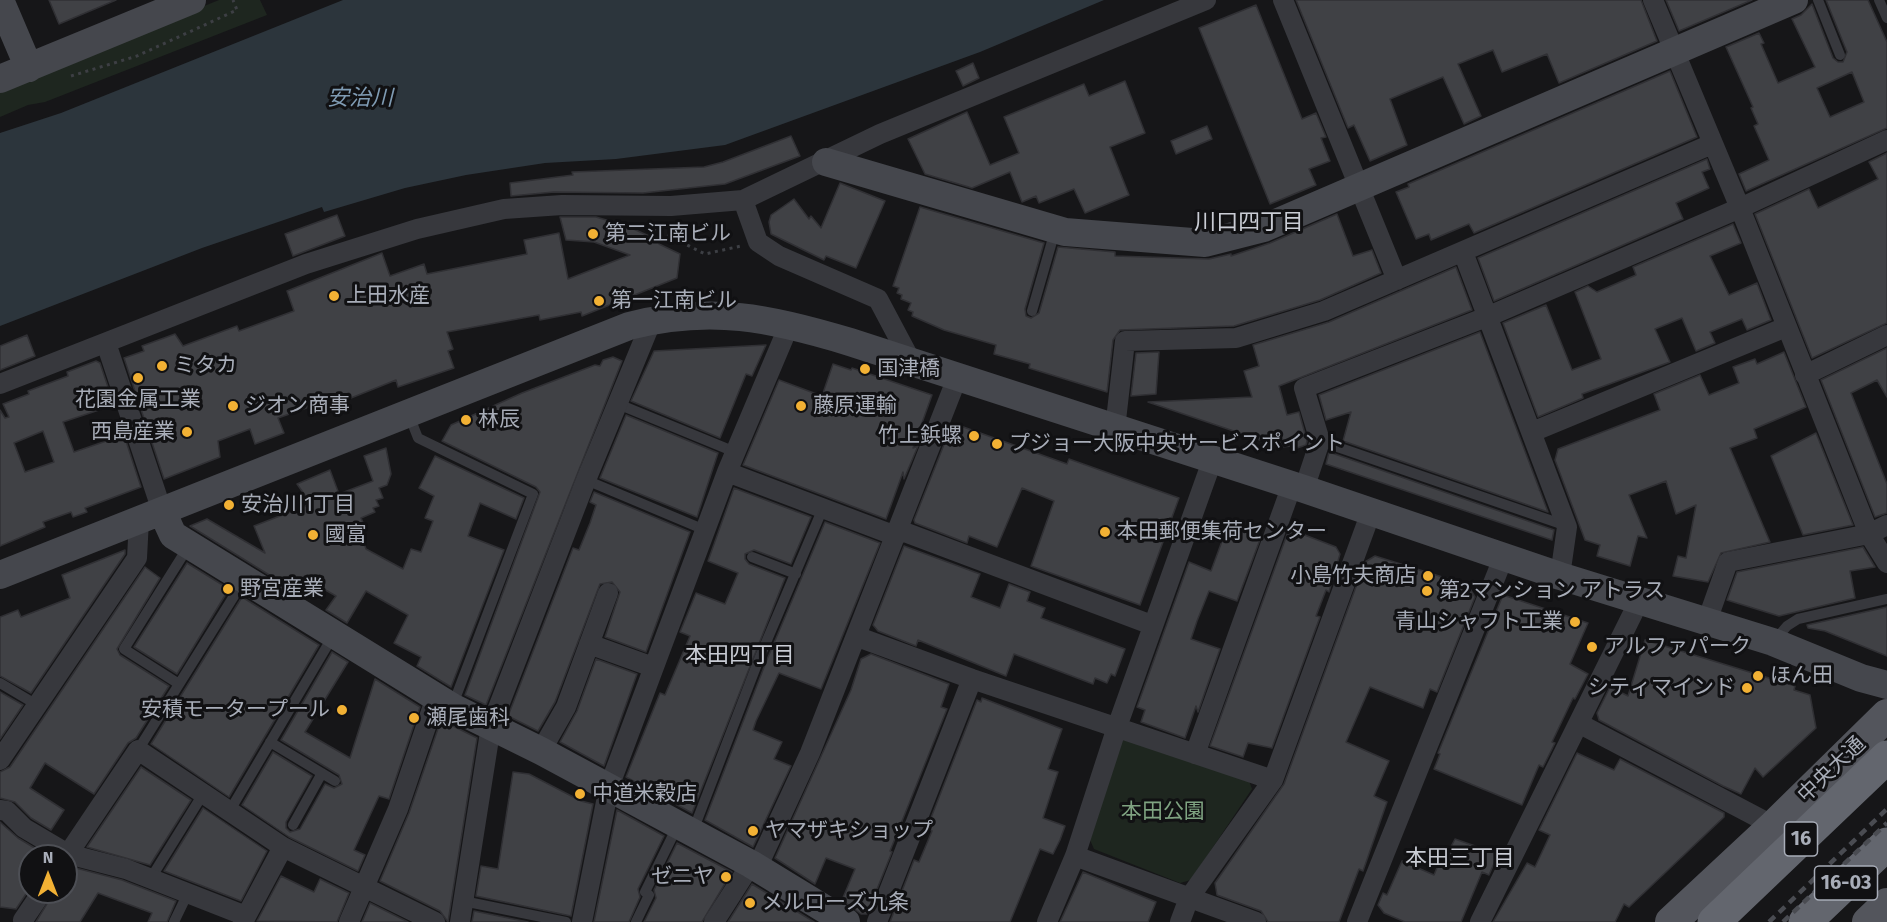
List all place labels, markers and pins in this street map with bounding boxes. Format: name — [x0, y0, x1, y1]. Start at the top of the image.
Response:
place label: 第二江南ビル — [605, 221, 731, 247]
marker: 第二江南ビル — [586, 227, 600, 241]
place label: 上田水産 — [346, 283, 430, 309]
place label: 第一江南ビル — [611, 288, 737, 314]
marker: 上田水産 — [327, 289, 341, 303]
marker: 第一江南ビル — [592, 294, 606, 308]
place label: ミタカ — [174, 353, 237, 379]
place label: 国津橋 — [877, 356, 940, 382]
marker: ミタカ — [155, 359, 169, 373]
marker: 国津橋 — [858, 362, 872, 376]
marker: 花園金属工業 — [131, 371, 145, 385]
place label: 花園金属工業 — [75, 387, 201, 413]
place label: ジオン商事 — [245, 393, 350, 419]
place label: 藤原運輸 — [813, 393, 897, 419]
marker: ジオン商事 — [226, 399, 240, 413]
marker: 藤原運輸 — [794, 399, 808, 413]
place label: 林辰 — [478, 407, 520, 433]
marker: 林辰 — [459, 413, 473, 427]
place label: 西島産業 — [91, 419, 175, 445]
place label: 竹上鋲螺 — [878, 423, 962, 449]
marker: 西島産業 — [180, 425, 194, 439]
marker: 竹上鋲螺 — [967, 429, 981, 443]
place label: プジョー大阪中央サービスポイント — [1009, 431, 1345, 457]
marker: プジョー大阪中央サービスポイント — [990, 437, 1004, 451]
place label: 安治川1丁目 — [241, 492, 355, 518]
marker: 安治川1丁目 — [222, 498, 236, 512]
place label: 本田郵便集荷センター — [1117, 519, 1327, 545]
place label: 國富 — [325, 522, 367, 548]
marker: 本田郵便集荷センター — [1098, 525, 1112, 539]
marker: 國富 — [306, 528, 320, 542]
place label: 小島竹夫商店 — [1290, 563, 1416, 589]
marker: 小島竹夫商店 — [1421, 569, 1435, 583]
place label: 野宮産業 — [240, 576, 324, 602]
place label: 第2マンション アトラス — [1439, 578, 1665, 604]
marker: 野宮産業 — [221, 582, 235, 596]
marker: 第2マンション アトラス — [1420, 584, 1434, 598]
place label: 青山シャフト工業 — [1395, 609, 1563, 635]
marker: 青山シャフト工業 — [1568, 615, 1582, 629]
place label: アルファパーク — [1604, 634, 1751, 660]
marker: アルファパーク — [1585, 640, 1599, 654]
place label: ほん田 — [1770, 663, 1833, 689]
marker: ほん田 — [1751, 669, 1765, 683]
place label: シティマインド — [1588, 675, 1735, 701]
marker: シティマインド — [1740, 681, 1754, 695]
place label: 安積モータープール — [141, 697, 330, 723]
marker: 安積モータープール — [335, 703, 349, 717]
place label: 瀬尾歯科 — [426, 705, 510, 731]
marker: 瀬尾歯科 — [407, 711, 421, 725]
place label: 中道米穀店 — [592, 781, 697, 807]
marker: 中道米穀店 — [573, 787, 587, 801]
place label: ヤマザキショップ — [765, 818, 933, 844]
marker: ヤマザキショップ — [746, 824, 760, 838]
place label: ゼニヤ — [651, 864, 714, 890]
marker: ゼニヤ — [719, 870, 733, 884]
place label: メルローズ九条 — [762, 890, 909, 916]
marker: メルローズ九条 — [743, 896, 757, 910]

